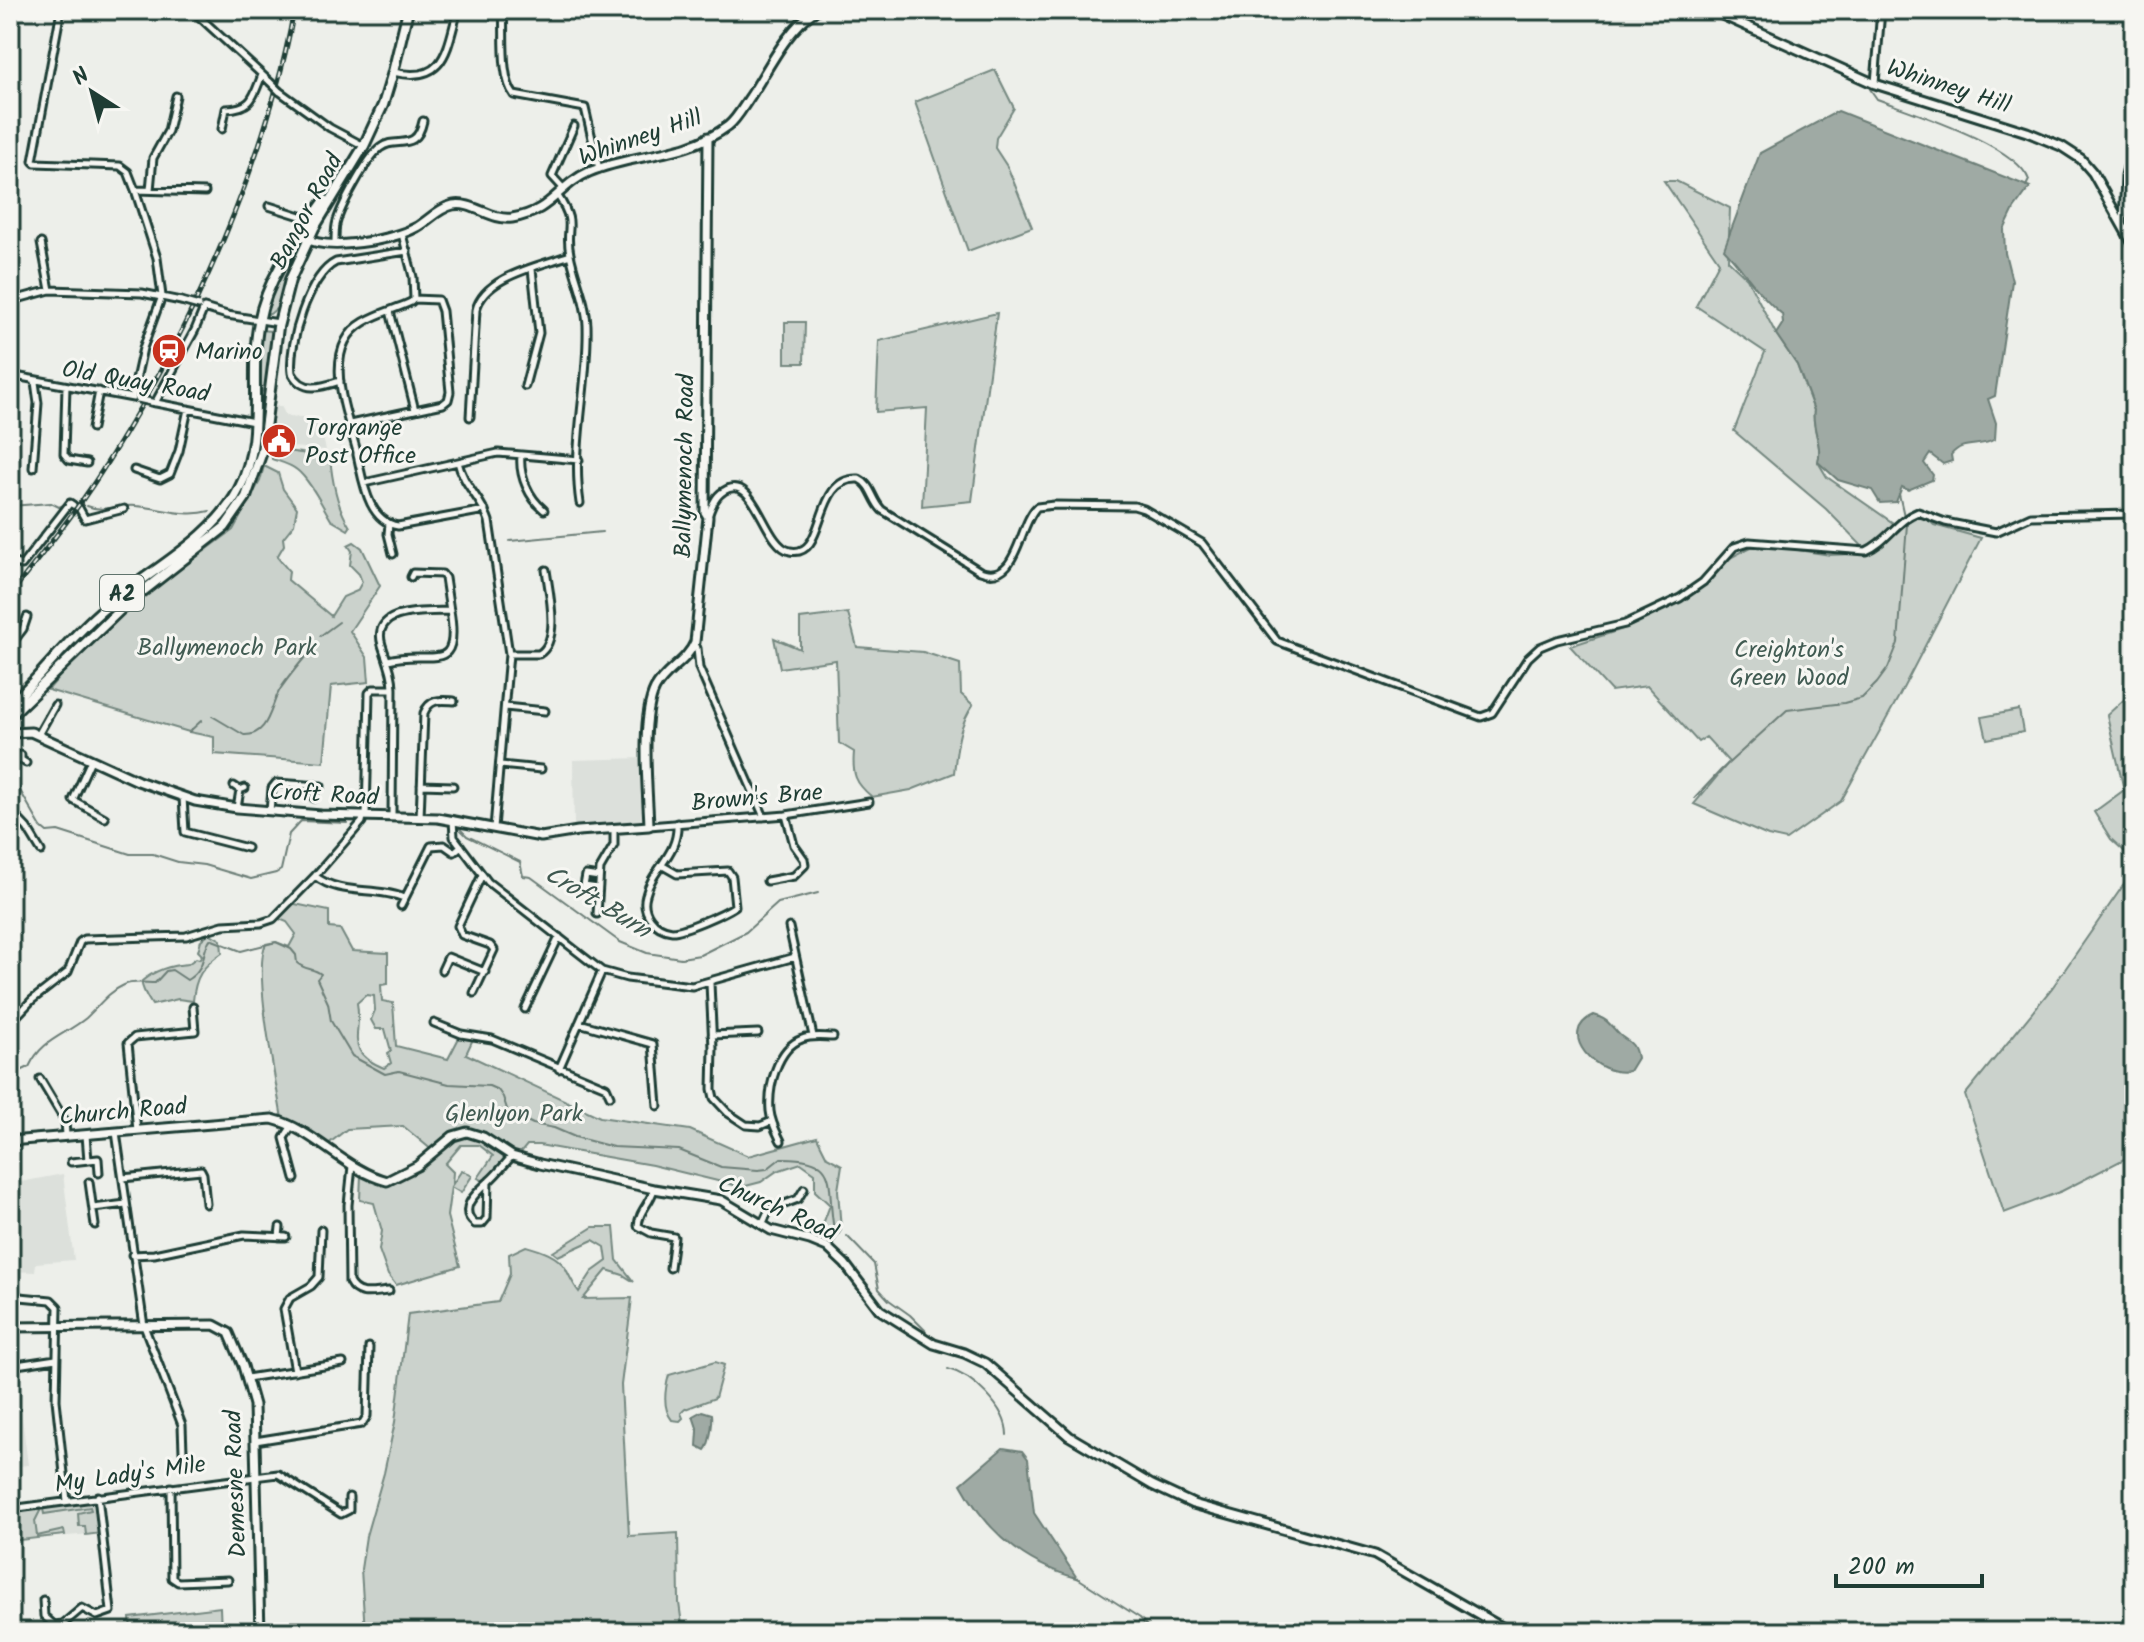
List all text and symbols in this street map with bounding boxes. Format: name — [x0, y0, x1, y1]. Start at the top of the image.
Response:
street label: Whinney Hill — [1882, 49, 2016, 126]
north arrow — [52, 52, 132, 132]
text: N — [66, 60, 98, 96]
street label: Whinney Hill — [574, 99, 708, 178]
street label: Bangor Road — [260, 145, 355, 277]
station icon: Marino — [150, 332, 188, 370]
place label: Marino — [195, 333, 263, 372]
street label: Old Quay Road — [59, 350, 214, 415]
street label: Ballymenoch Road — [664, 372, 707, 559]
place label: Torgrange Post Office — [305, 409, 416, 476]
public building icon: Torgrange Post Office — [260, 422, 298, 460]
road number: A2 — [100, 575, 144, 611]
park label: Ballymenoch Park — [137, 629, 318, 668]
park label: Creighton's Green Wood — [1729, 631, 1850, 698]
street label: Croft Road — [268, 773, 381, 818]
street label: Brown's Brae — [690, 773, 825, 824]
water label: Croft Burn — [536, 854, 660, 952]
street label: Church Road — [58, 1087, 190, 1137]
park label: Glenlyon Park — [445, 1095, 584, 1134]
street label: Church Road — [711, 1166, 845, 1254]
street label: Demesne Road — [214, 1408, 259, 1558]
street label: My Lady's Mile — [52, 1446, 208, 1505]
scale bar — [1836, 1538, 1982, 1588]
text: 200 m — [1848, 1548, 1915, 1587]

